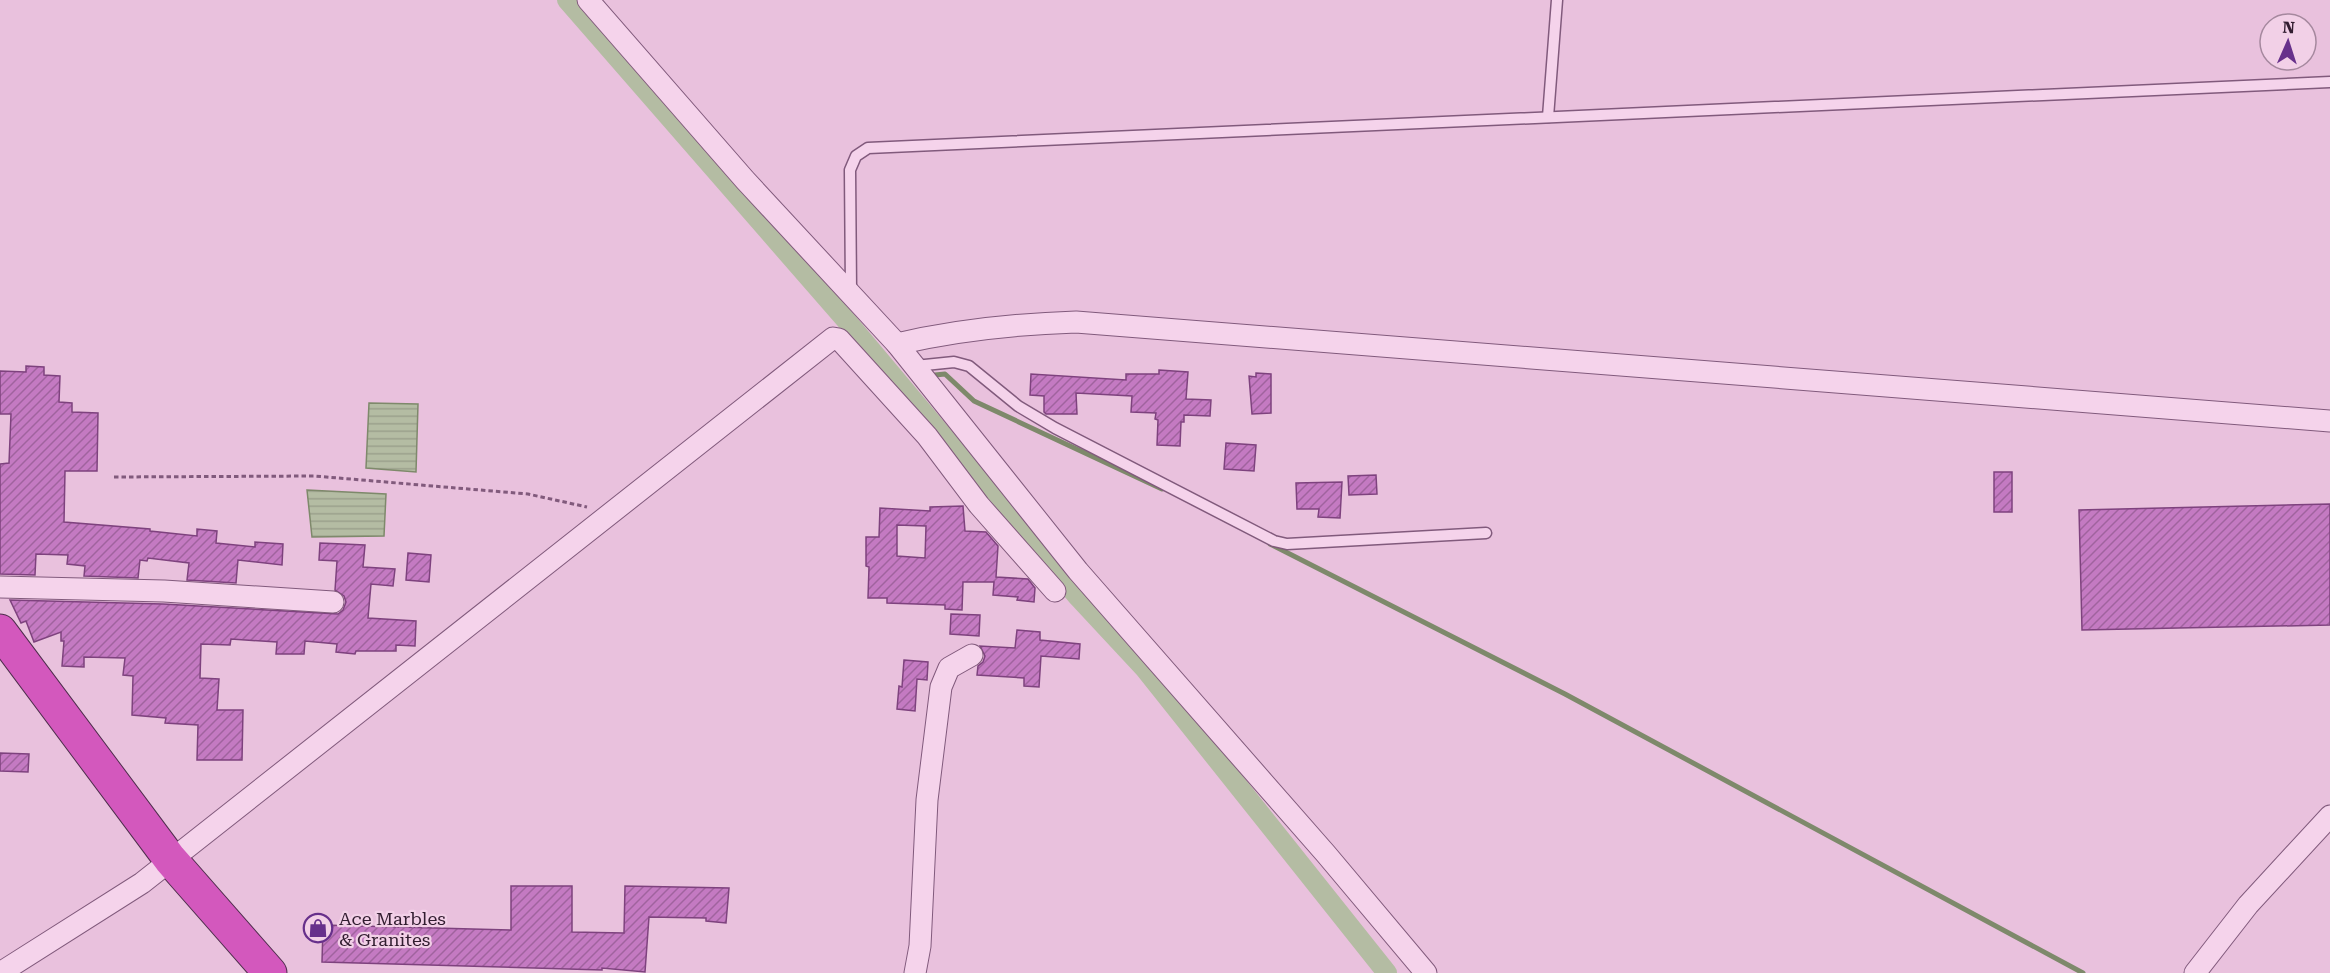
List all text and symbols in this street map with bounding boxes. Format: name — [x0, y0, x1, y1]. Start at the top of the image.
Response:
north arrow — [2258, 12, 2318, 72]
text: N — [2282, 18, 2295, 37]
place label: Ace Marbles & Granites — [339, 908, 446, 950]
shop icon: Ace Marbles & Granites — [302, 912, 334, 944]

